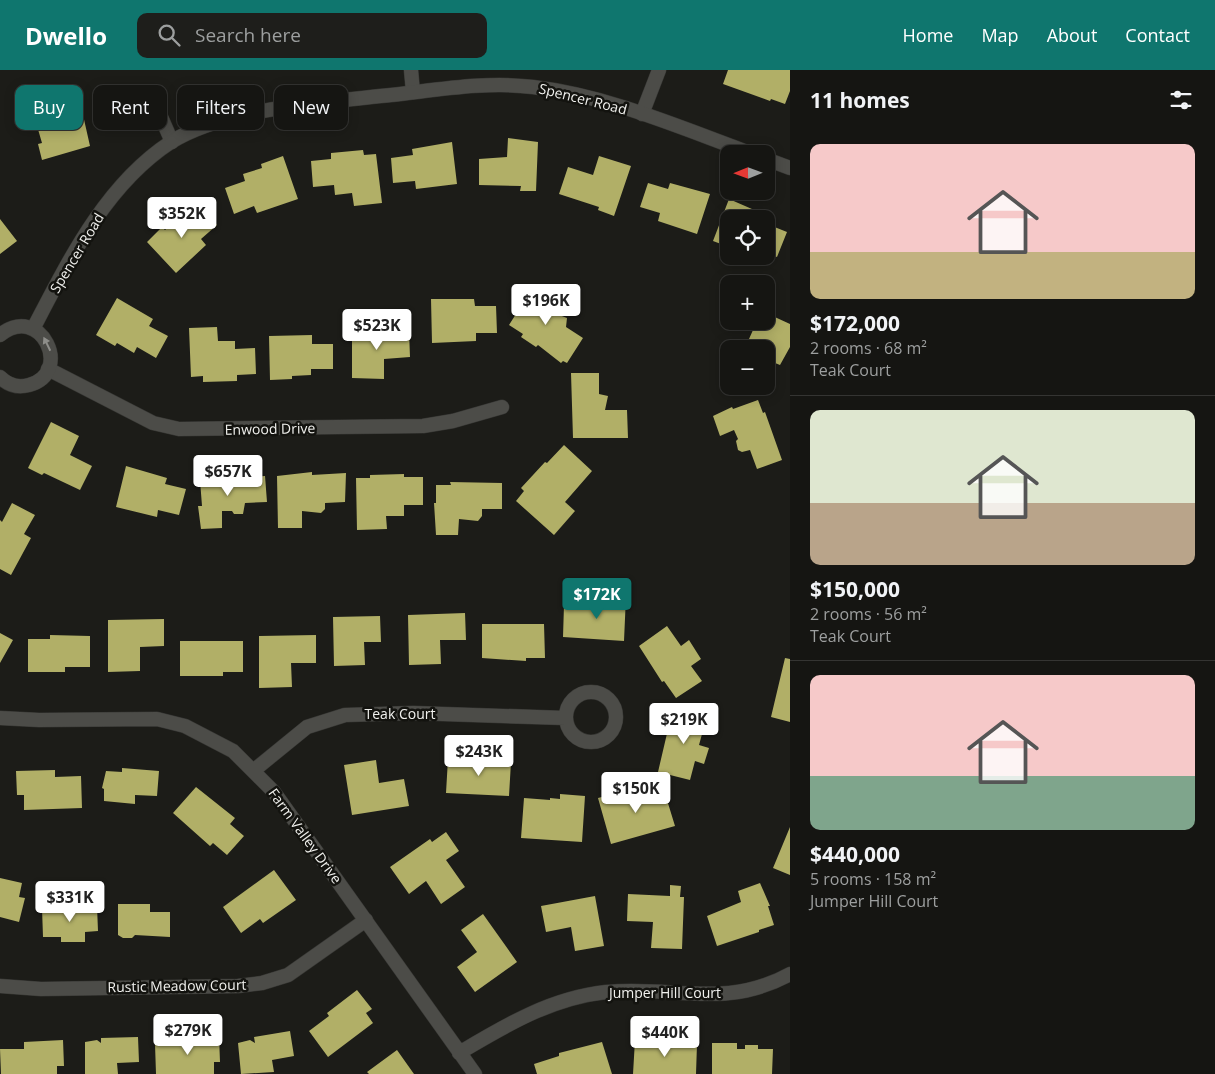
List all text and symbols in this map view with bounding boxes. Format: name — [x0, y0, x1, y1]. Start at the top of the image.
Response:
search box — [137, 13, 487, 58]
text: Dwello — [25, 19, 107, 52]
icon: search — [155, 21, 183, 49]
text: Search here — [195, 22, 301, 48]
text: Home — [903, 23, 953, 47]
text: Map — [981, 23, 1019, 47]
text: About — [1047, 23, 1097, 47]
text: Contact — [1125, 23, 1190, 47]
street label: Spencer Road — [537, 78, 629, 119]
chip: Buy — [15, 85, 83, 130]
chip: Rent — [93, 85, 167, 130]
chip: Filters — [177, 85, 264, 130]
chip: New — [274, 85, 348, 130]
text: 11 homes — [810, 86, 910, 114]
icon: filters — [1167, 86, 1195, 114]
north arrow — [720, 145, 775, 200]
map controls — [720, 145, 775, 395]
icon: home — [958, 177, 1048, 267]
pin: $352K — [147, 196, 217, 239]
text: $352K — [158, 202, 206, 224]
street label: Spencer Road — [45, 209, 108, 296]
button: locate — [720, 210, 775, 265]
button: + — [720, 275, 775, 330]
pin: $196K — [511, 284, 581, 326]
text: $196K — [522, 289, 570, 311]
pin: $523K — [342, 308, 412, 351]
text: $172,000 — [810, 309, 900, 337]
text: $523K — [353, 314, 401, 336]
one-way arrow — [43, 337, 51, 352]
text: 2 rooms · 68 m² — [810, 337, 927, 359]
button: − — [720, 340, 775, 395]
text: Teak Court — [810, 359, 891, 381]
street label: Enwood Drive — [225, 418, 316, 439]
icon: home — [958, 442, 1048, 532]
pin: $657K — [193, 454, 263, 497]
text: $657K — [204, 460, 252, 482]
text: $150,000 — [810, 575, 900, 603]
pin: $172K — [562, 578, 632, 620]
text: $172K — [573, 583, 621, 605]
text: 2 rooms · 56 m² — [810, 603, 927, 625]
text: Teak Court — [810, 625, 891, 647]
pin: $219K — [649, 702, 719, 745]
street label: Teak Court — [365, 704, 435, 723]
icon: home — [958, 707, 1048, 797]
text: $219K — [660, 708, 708, 730]
pin: $243K — [444, 734, 514, 777]
text: $243K — [455, 740, 503, 762]
pin: $150K — [601, 772, 671, 814]
text: $150K — [612, 777, 660, 799]
street label: Farm Valley Drive — [264, 784, 346, 887]
text: $440,000 — [810, 840, 900, 868]
text: 5 rooms · 158 m² — [810, 868, 936, 890]
pin: $331K — [35, 880, 105, 923]
text: $331K — [46, 886, 94, 908]
text: Jumper Hill Court — [810, 890, 938, 912]
street label: Rustic Meadow Court — [107, 975, 247, 996]
street label: Jumper Hill Court — [607, 983, 721, 1002]
pin: $279K — [153, 1014, 223, 1056]
pin: $440K — [630, 1016, 700, 1058]
text: $279K — [164, 1019, 212, 1041]
text: $440K — [641, 1021, 689, 1043]

